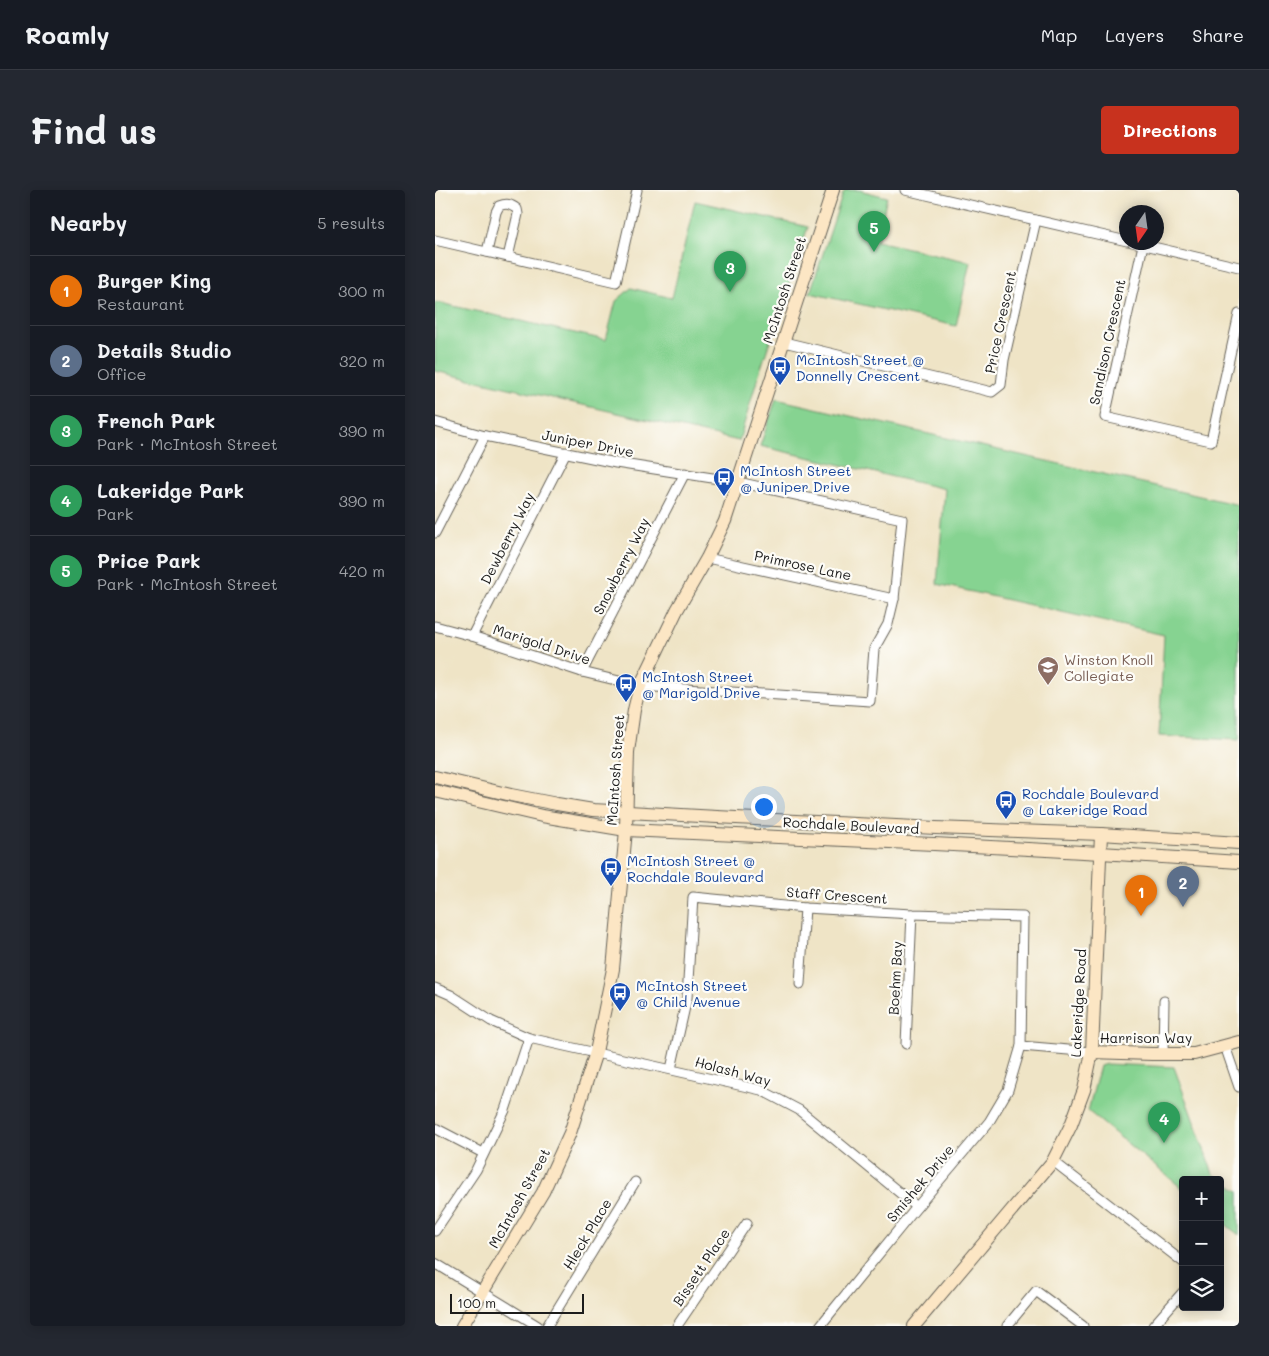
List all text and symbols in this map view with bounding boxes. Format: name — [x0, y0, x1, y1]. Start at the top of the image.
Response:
text: Roamly — [25, 19, 109, 50]
text: Map — [1041, 23, 1077, 47]
text: Layers — [1105, 23, 1164, 47]
text: Share — [1192, 23, 1244, 47]
button: Directions — [1101, 106, 1239, 154]
text: Find us — [30, 107, 157, 153]
north arrow — [1119, 205, 1164, 250]
text: Nearby — [50, 209, 127, 236]
pin: 5 — [858, 211, 890, 252]
text: 5 results — [317, 212, 385, 233]
street label: McIntosh Street — [758, 234, 810, 346]
pin: 3 — [714, 251, 746, 292]
text: Burger King — [97, 268, 211, 293]
street label: Price Crescent — [980, 269, 1020, 375]
street label: Sandison Crescent — [1084, 277, 1130, 407]
text: 1 — [62, 280, 70, 301]
text: 300 m — [338, 280, 385, 301]
text: Restaurant — [97, 293, 185, 314]
text: Details Studio — [97, 338, 231, 363]
text: 2 — [62, 350, 70, 371]
text: 320 m — [339, 350, 385, 371]
place label: McIntosh Street @ Donnelly Crescent — [796, 350, 924, 385]
bus stop icon: McIntosh Street @ Donnelly Crescent — [768, 355, 792, 386]
text: Office — [97, 363, 146, 384]
text: French Park — [97, 408, 215, 433]
text: 3 — [61, 420, 71, 441]
text: 390 m — [338, 420, 385, 441]
street label: Juniper Drive — [540, 425, 636, 461]
text: Park · McIntosh Street — [97, 433, 278, 454]
place label: McIntosh Street @ Juniper Drive — [740, 461, 851, 496]
bus stop icon: McIntosh Street @ Juniper Drive — [712, 466, 736, 497]
text: Lakeridge Park — [97, 478, 244, 503]
street label: Dewberry Way — [476, 489, 538, 587]
text: 4 — [61, 490, 71, 511]
text: 390 m — [338, 490, 385, 511]
text: Park — [97, 503, 133, 524]
street label: Snowberry Way — [588, 514, 654, 618]
street label: Primrose Lane — [753, 545, 853, 585]
text: Price Park — [97, 548, 201, 573]
text: 5 — [61, 560, 71, 581]
text: 420 m — [339, 560, 385, 581]
text: Park · McIntosh Street — [97, 573, 278, 594]
street label: Marigold Drive — [491, 619, 593, 669]
place label: Winston Knoll Collegiate — [1064, 650, 1153, 685]
school or university icon: Winston Knoll Collegiate — [1036, 655, 1060, 686]
place label: McIntosh Street @ Marigold Drive — [642, 667, 760, 702]
bus stop icon: McIntosh Street @ Marigold Drive — [614, 672, 638, 703]
street label: McIntosh Street — [602, 714, 628, 826]
place label: Rochdale Boulevard @ Lakeridge Road — [1022, 784, 1159, 819]
bus stop icon: Rochdale Boulevard @ Lakeridge Road — [994, 789, 1018, 820]
your location — [751, 794, 777, 820]
street label: Rochdale Boulevard — [782, 812, 920, 838]
place label: McIntosh Street @ Rochdale Boulevard — [627, 851, 764, 886]
bus stop icon: McIntosh Street @ Rochdale Boulevard — [599, 856, 623, 887]
pin: 2 — [1167, 866, 1199, 907]
pin: 1 — [1125, 875, 1157, 916]
street label: Staff Crescent — [786, 882, 888, 908]
street label: Boehm Bay — [884, 941, 906, 1015]
street label: Lakeridge Road — [1066, 948, 1090, 1058]
place label: McIntosh Street @ Child Avenue — [636, 976, 747, 1011]
bus stop icon: McIntosh Street @ Child Avenue — [608, 981, 632, 1012]
street label: Harrison Way — [1100, 1028, 1192, 1047]
street label: Holash Way — [693, 1052, 773, 1090]
pin: 4 — [1148, 1102, 1180, 1143]
street label: Smishek Drive — [882, 1140, 958, 1226]
street label: McIntosh Street — [484, 1145, 554, 1251]
map controls — [1179, 1176, 1224, 1311]
button: + — [1179, 1176, 1224, 1221]
street label: Hleck Place — [558, 1195, 616, 1273]
button: − — [1179, 1221, 1224, 1266]
street label: Bissett Place — [668, 1224, 734, 1310]
button: layers — [1179, 1266, 1224, 1311]
scale bar — [450, 1291, 584, 1314]
text: 100 m — [457, 1293, 496, 1312]

